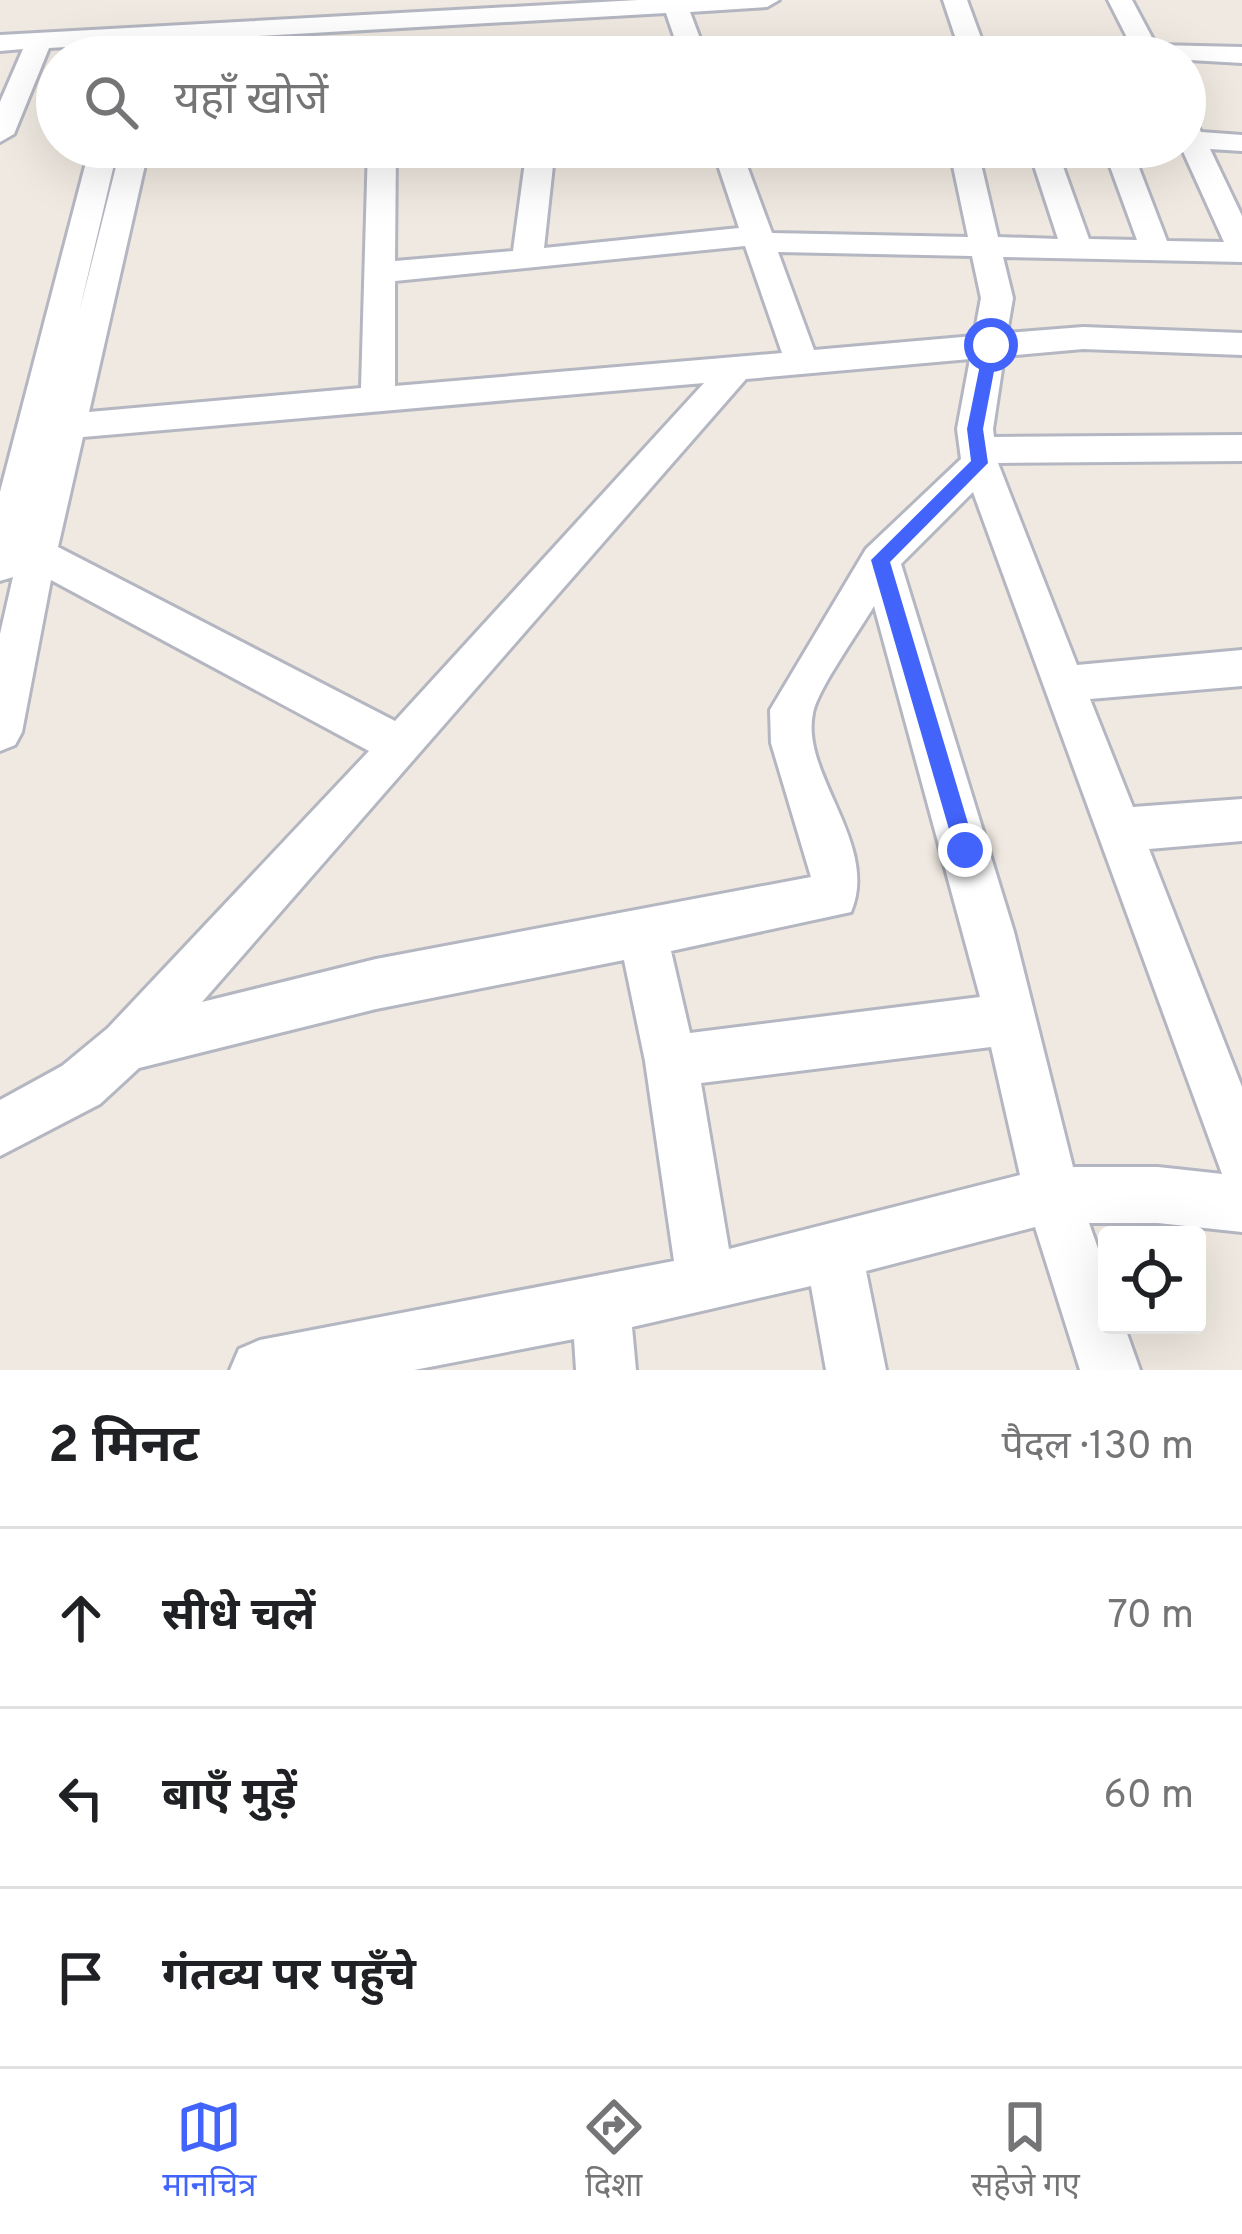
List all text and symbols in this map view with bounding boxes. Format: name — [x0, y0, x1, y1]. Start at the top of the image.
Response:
search box — [36, 36, 1206, 168]
icon: search — [78, 69, 144, 135]
text: यहाँ खोजें — [174, 73, 328, 130]
route start — [964, 318, 1018, 372]
route end — [938, 823, 992, 877]
map controls — [1098, 1226, 1206, 1334]
button: locate — [1098, 1226, 1206, 1334]
text: 2 मिनट — [48, 1416, 199, 1481]
text: पैदल · 130 m — [1001, 1424, 1194, 1473]
icon: ahead — [48, 1585, 114, 1651]
text: सीधे चलें — [162, 1589, 315, 1646]
text: 70 m — [1108, 1593, 1194, 1642]
icon: left — [48, 1765, 114, 1831]
text: बाएँ मुड़ें — [162, 1769, 297, 1826]
text: 60 m — [1103, 1773, 1194, 1822]
icon: arrive — [48, 1945, 114, 2011]
text: गंतव्य पर पहुँचे — [162, 1949, 416, 2006]
tab: मानचित्र — [162, 2094, 256, 2209]
tab: दिशा — [581, 2094, 647, 2209]
tab: सहेजे गए — [971, 2094, 1080, 2209]

